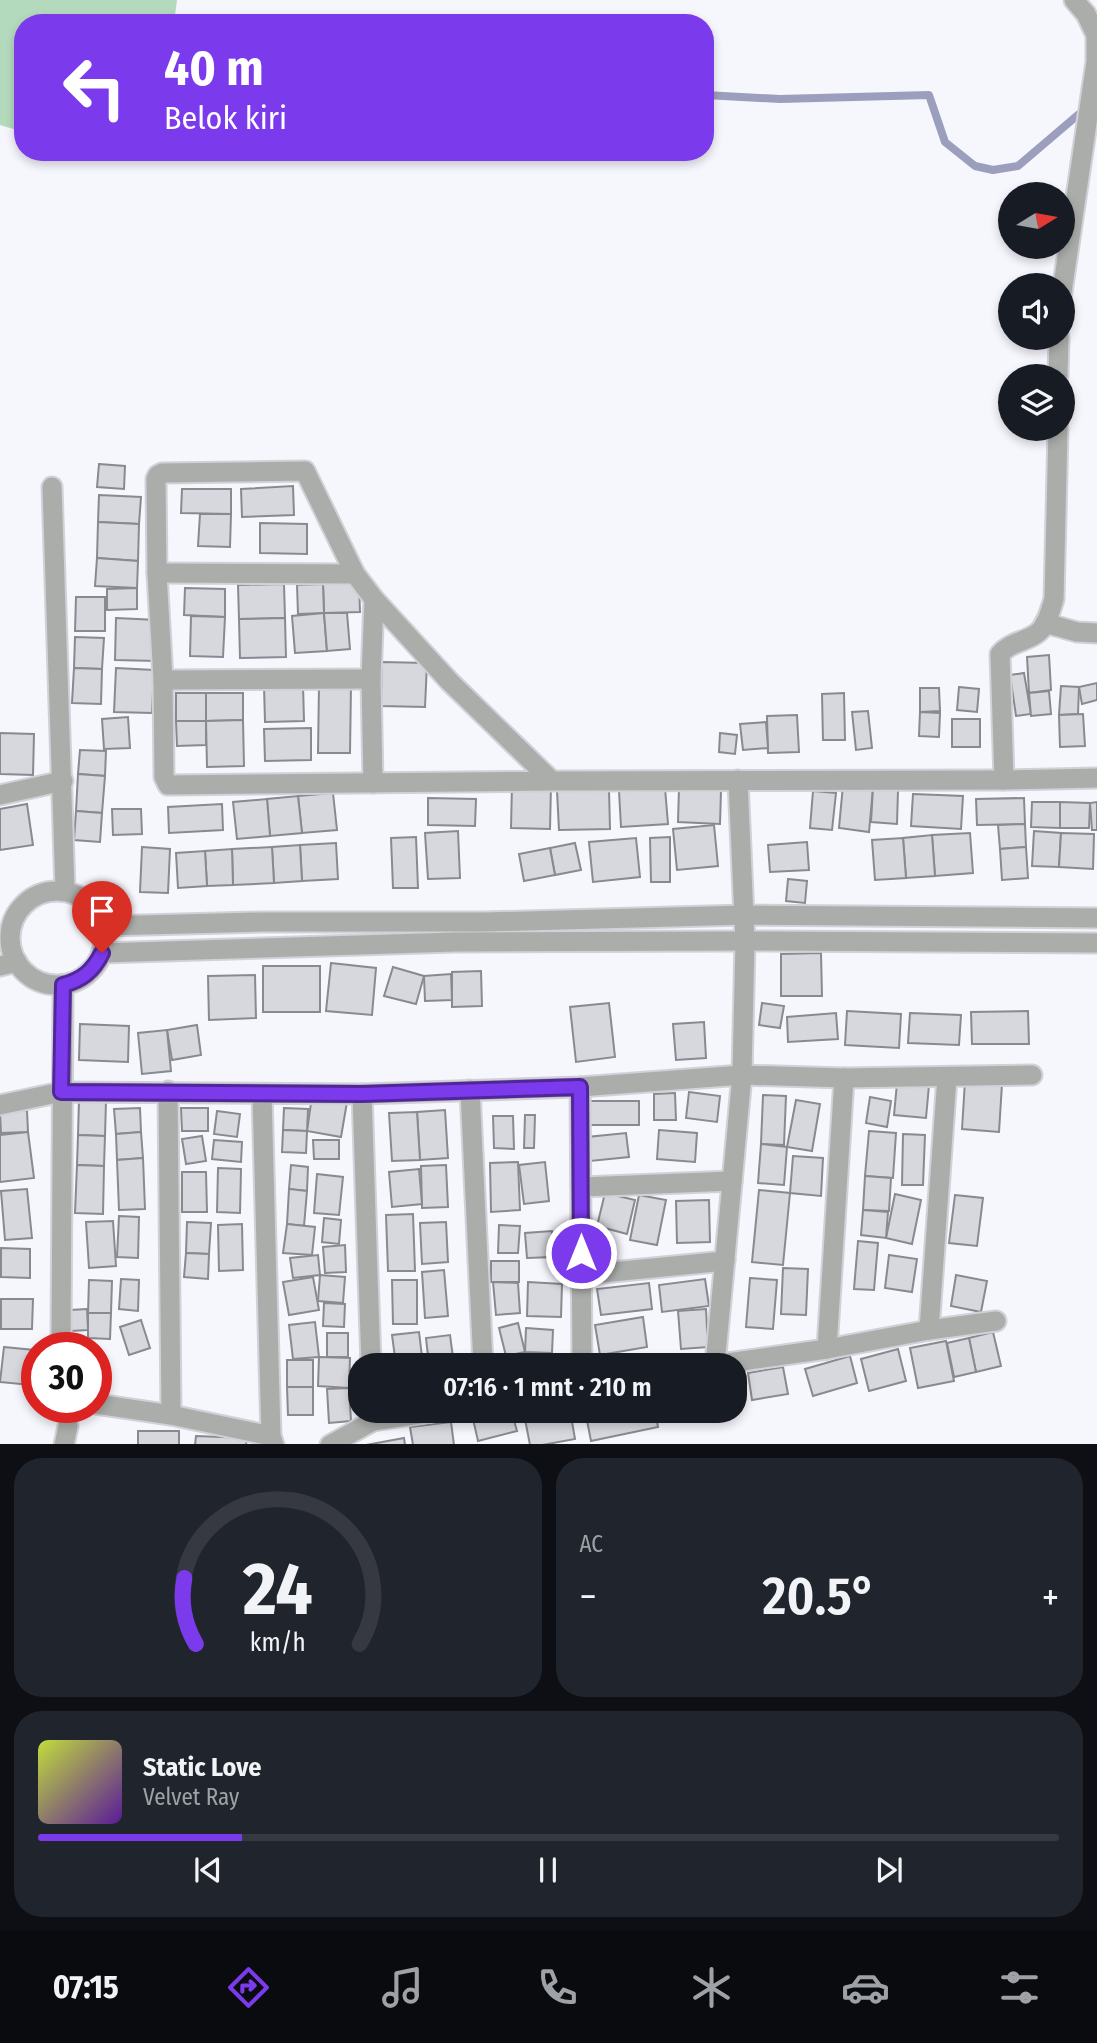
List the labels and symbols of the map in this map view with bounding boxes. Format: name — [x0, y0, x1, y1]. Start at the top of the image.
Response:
north arrow — [998, 182, 1074, 259]
pin — [72, 881, 132, 953]
position arrow — [544, 1216, 618, 1290]
speed limit sign: 30 — [21, 1332, 112, 1423]

